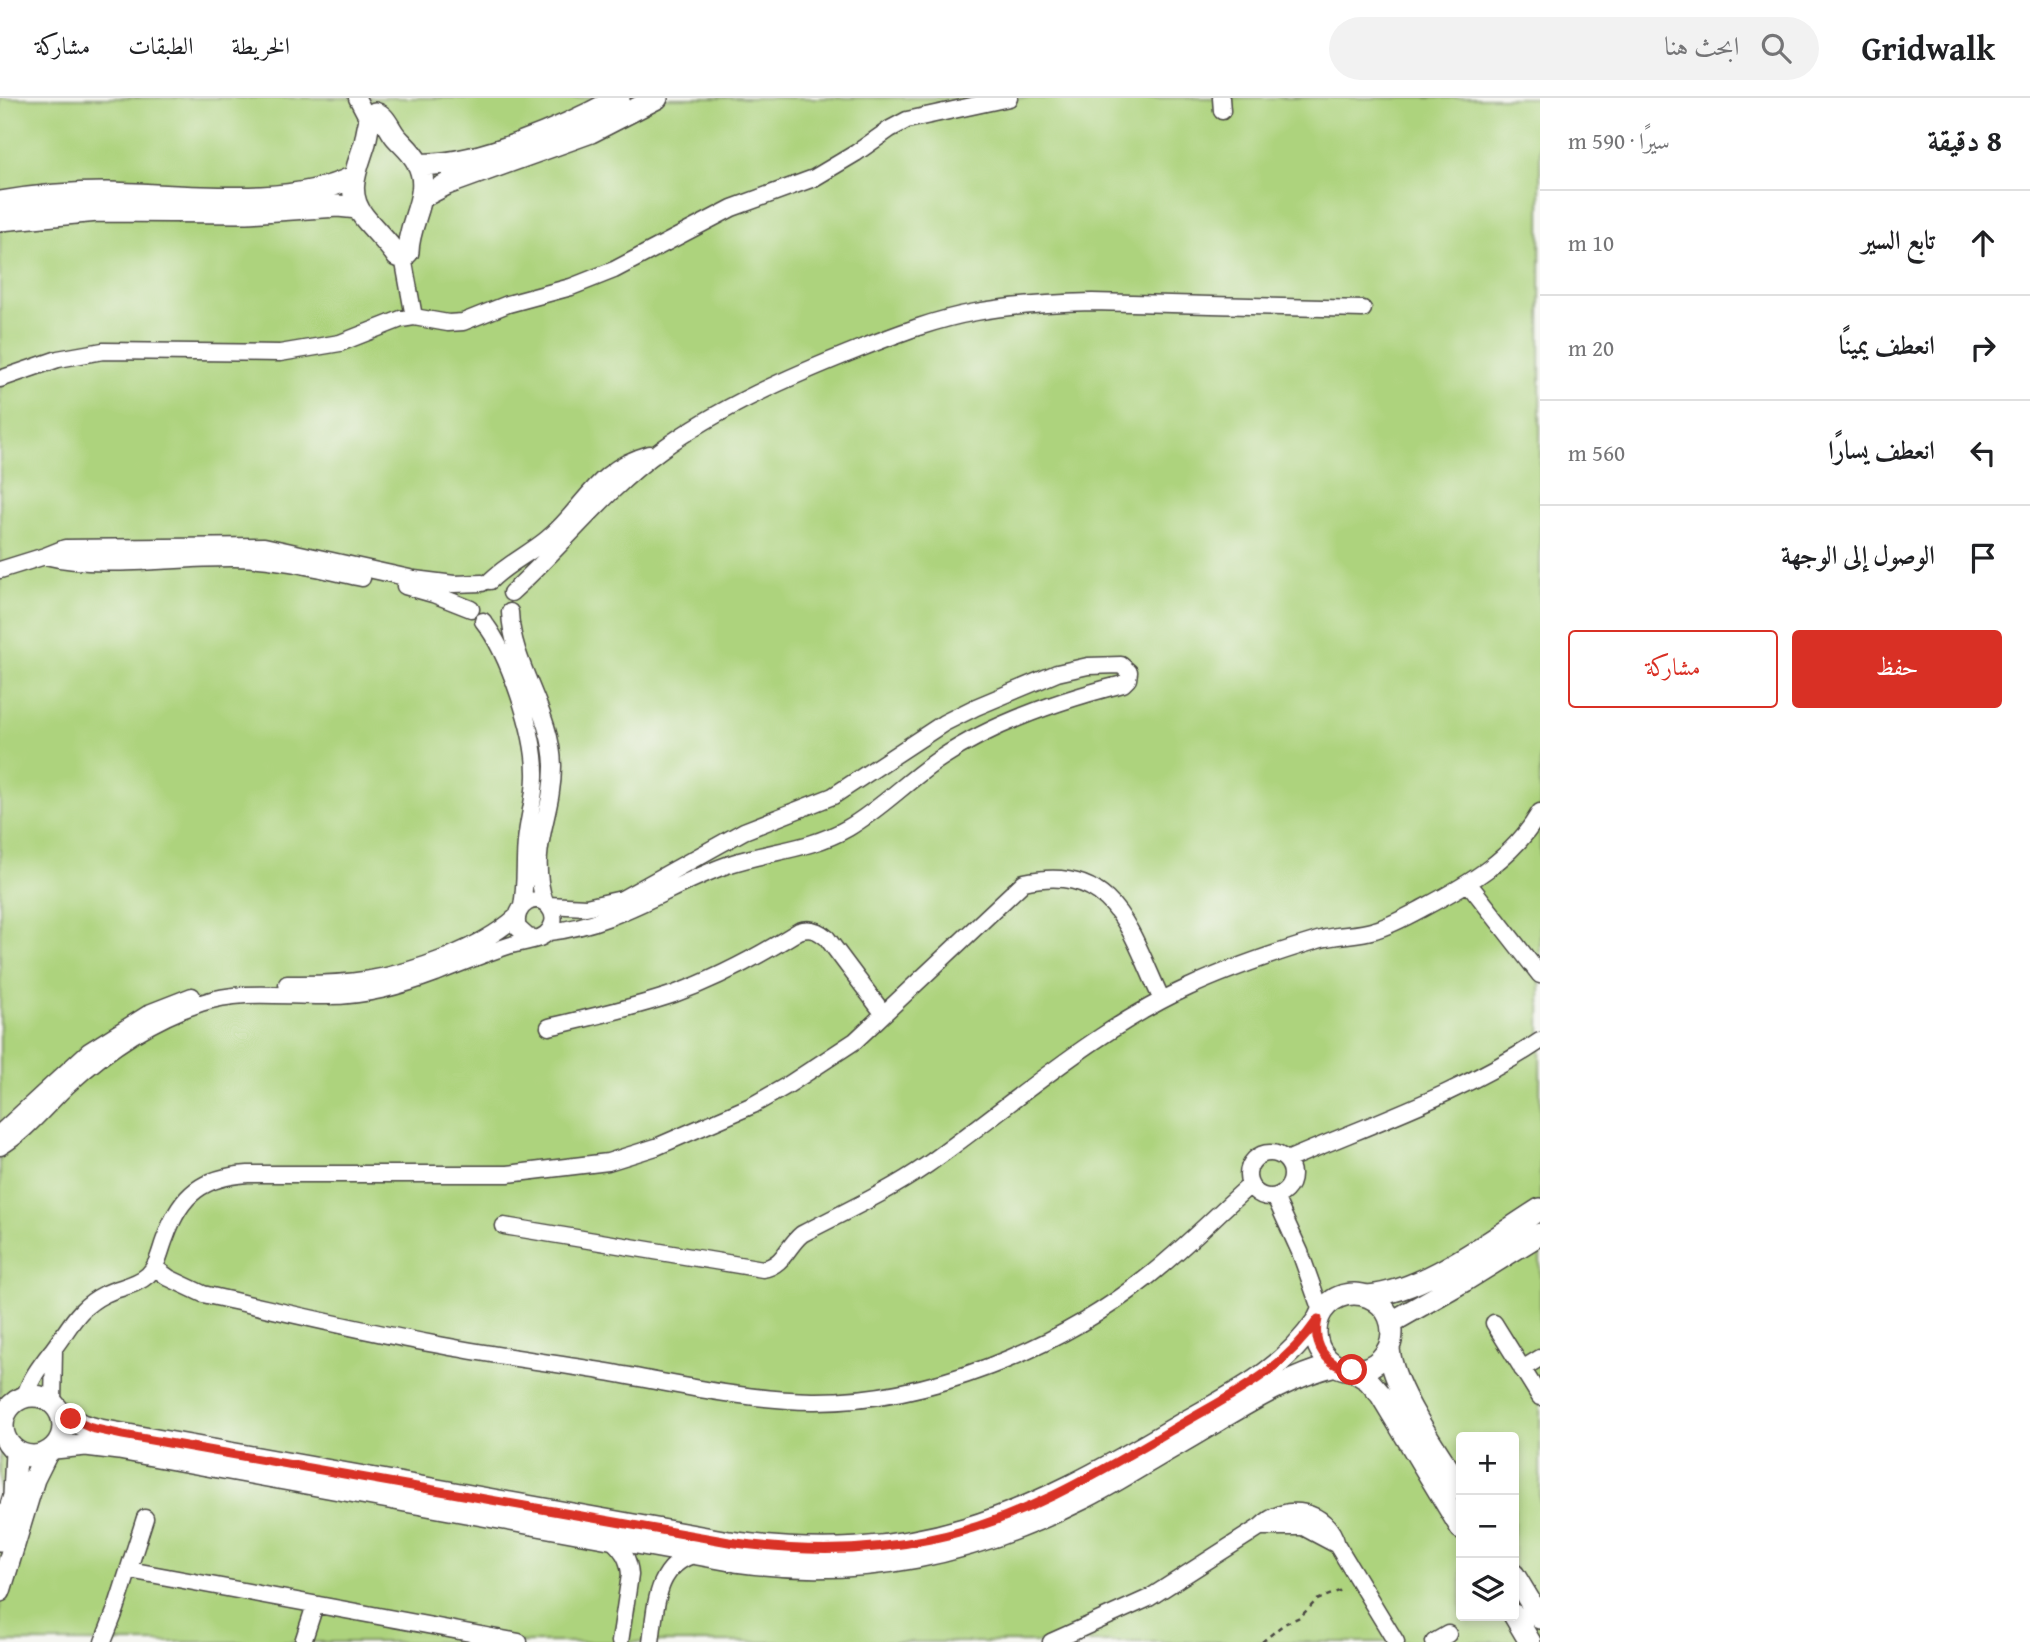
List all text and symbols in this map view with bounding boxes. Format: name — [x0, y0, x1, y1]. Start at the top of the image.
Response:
search box — [1329, 17, 1819, 80]
text: Gridwalk — [1861, 24, 1995, 72]
text: ابحث هنا — [1664, 26, 1739, 65]
text: مشاركة — [35, 28, 90, 63]
text: الطبقات — [128, 28, 194, 63]
text: الخريطة — [232, 28, 290, 63]
icon: search — [1757, 29, 1795, 67]
text: 8 دقيقة — [1927, 118, 2002, 162]
text: سيرًا · 590 m — [1568, 124, 1670, 157]
text: تابع السير — [1861, 220, 1935, 259]
icon: ahead — [1964, 224, 2002, 262]
text: 10 m — [1568, 226, 1614, 259]
text: انعطف يمينًا — [1839, 325, 1935, 364]
icon: right — [1964, 329, 2002, 367]
text: 20 m — [1568, 331, 1614, 364]
text: انعطف يسارًا — [1828, 430, 1935, 469]
icon: left — [1964, 434, 2002, 472]
text: 560 m — [1568, 436, 1625, 469]
text: الوصول إلى الوجهة — [1781, 535, 1935, 574]
icon: arrive — [1964, 539, 2002, 577]
button: مشاركة — [1568, 630, 1778, 708]
button: حفظ — [1792, 630, 2002, 708]
route start — [1336, 1354, 1367, 1385]
route end — [55, 1403, 86, 1434]
map controls — [1456, 1432, 1519, 1621]
button: + — [1456, 1432, 1519, 1495]
button: − — [1456, 1495, 1519, 1558]
button: layers — [1456, 1558, 1519, 1621]

